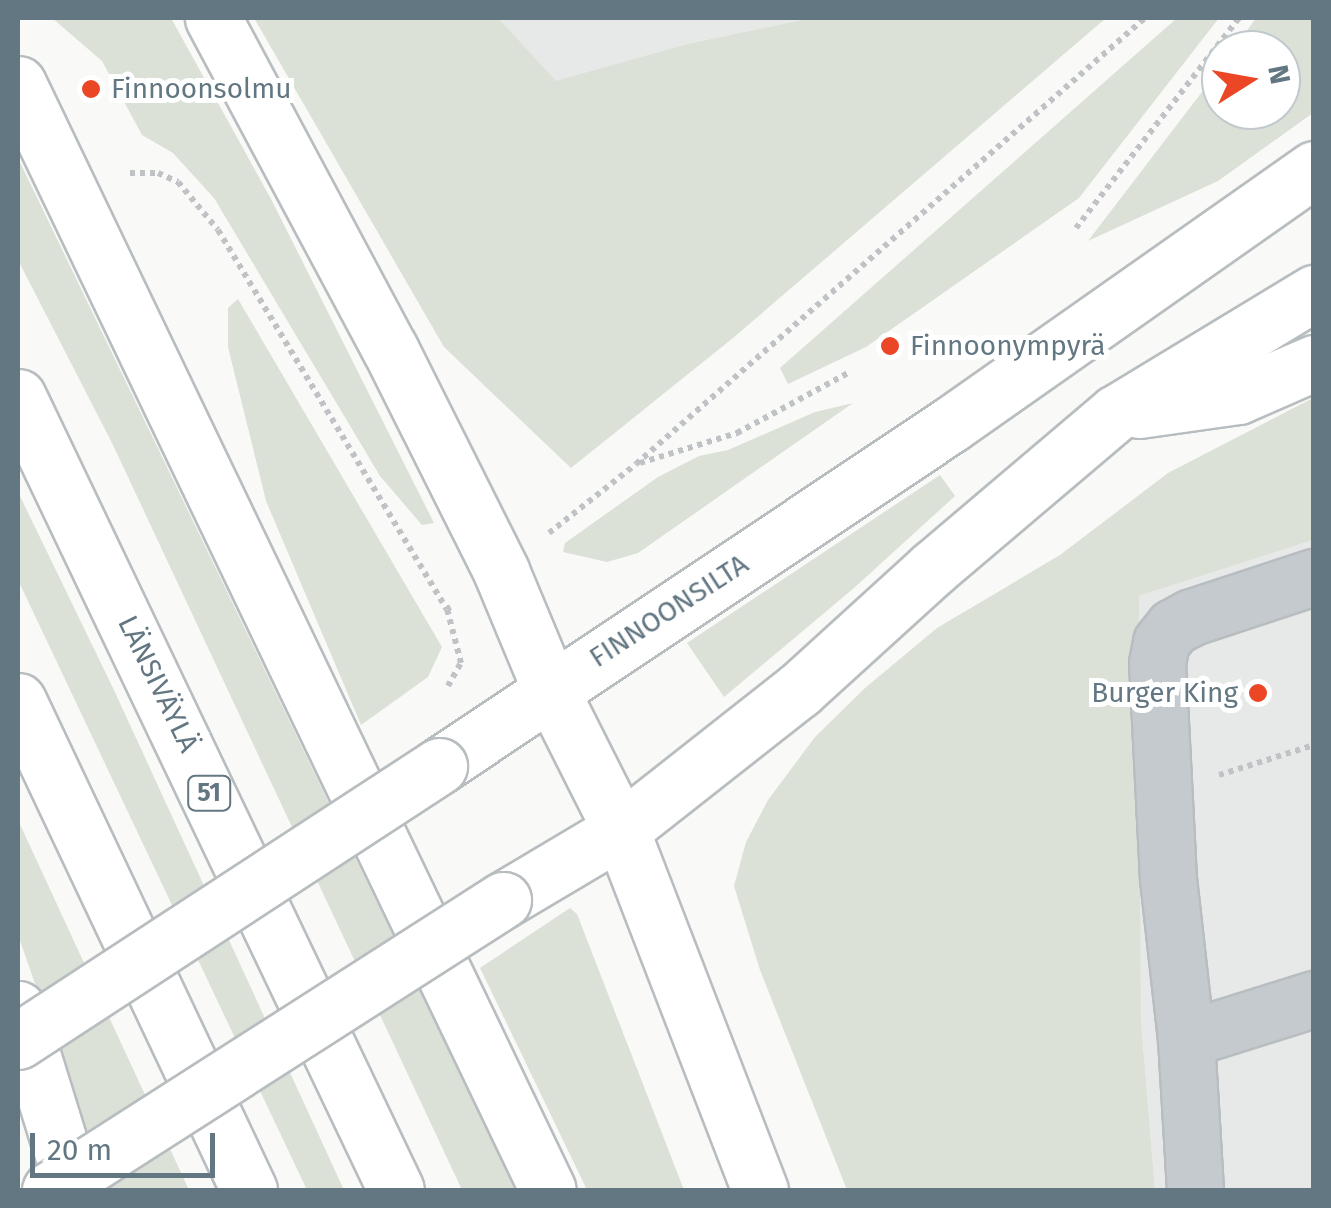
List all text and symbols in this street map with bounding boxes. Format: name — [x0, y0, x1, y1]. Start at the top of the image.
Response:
north arrow — [1201, 30, 1301, 130]
text: N — [1261, 62, 1297, 87]
place label: Finnoonsolmu — [111, 72, 292, 106]
marker: Finnoonsolmu — [80, 78, 102, 100]
place label: Finnoonympyrä — [910, 329, 1106, 363]
marker: Finnoonympyrä — [879, 335, 901, 357]
street label: FINNOONSILTA — [583, 547, 755, 675]
street label: LÄNSIVÄYLÄ — [110, 610, 206, 758]
place label: Burger King — [1091, 676, 1238, 710]
marker: Burger King — [1247, 682, 1269, 704]
road number: 51 — [186, 773, 232, 813]
scale bar — [35, 1113, 220, 1175]
text: 20 m — [47, 1132, 112, 1168]

